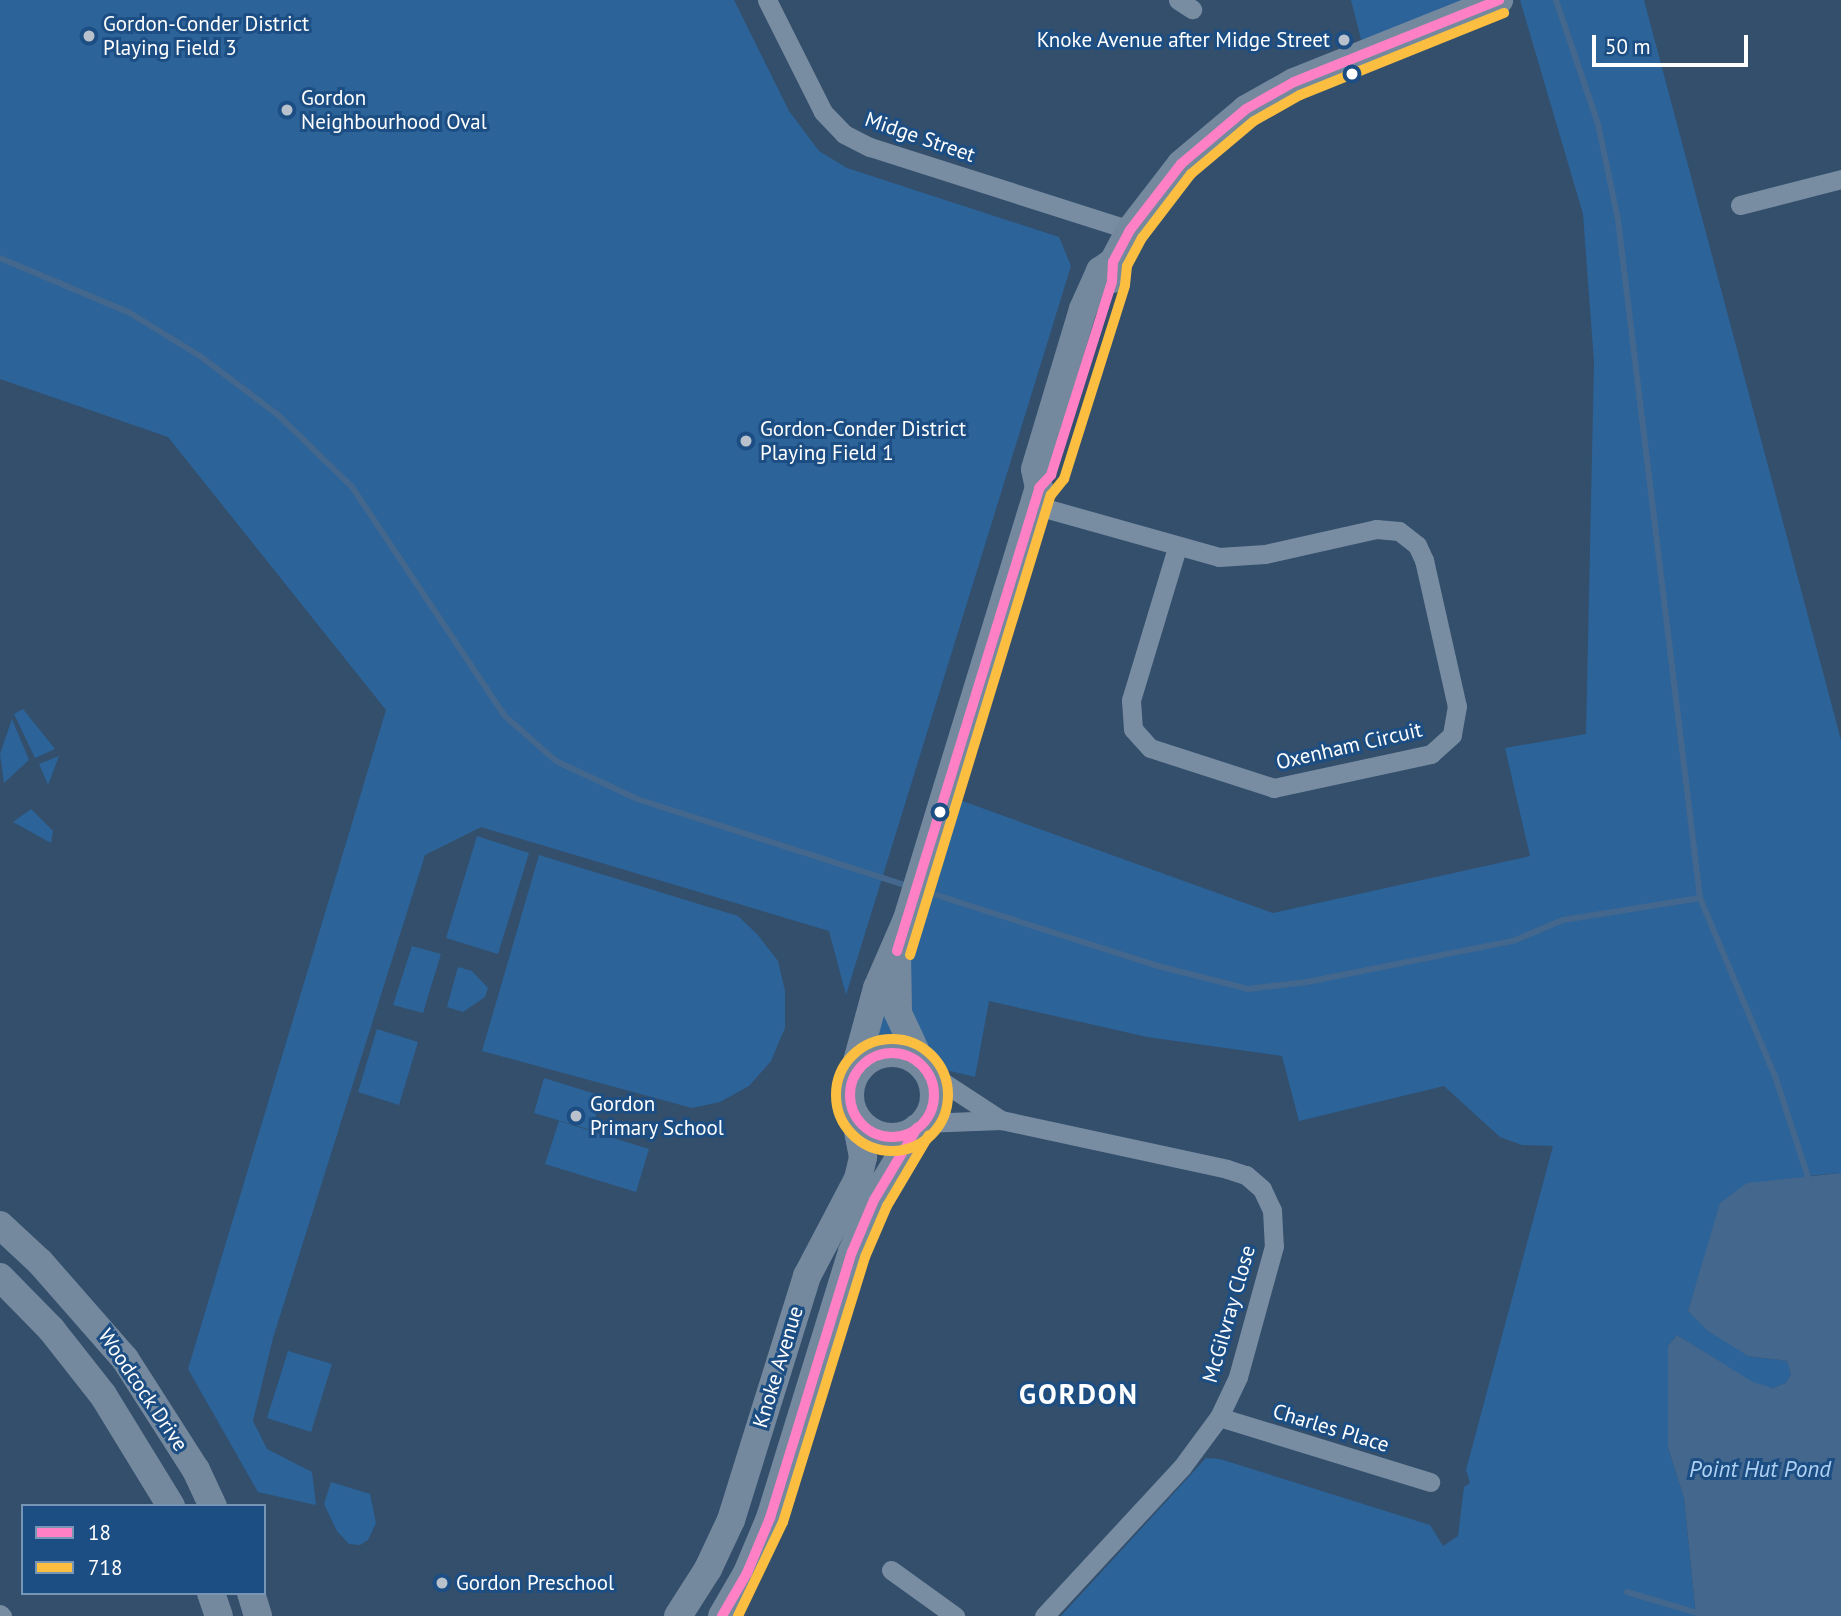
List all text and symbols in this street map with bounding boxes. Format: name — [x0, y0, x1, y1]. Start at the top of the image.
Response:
place label: Gordon-Conder District Playing Field 3 — [103, 11, 309, 61]
scale bar — [1596, 21, 1752, 65]
place label: Knoke Avenue after Midge Street — [1036, 27, 1330, 53]
marker: Gordon-Conder District Playing Field 3 — [81, 28, 97, 44]
marker: Knoke Avenue after Midge Street — [1336, 32, 1352, 48]
text: 50 m — [1605, 33, 1651, 60]
unlabelled marker — [1345, 67, 1359, 81]
place label: Gordon Neighbourhood Oval — [301, 85, 487, 135]
marker: Gordon Neighbourhood Oval — [279, 102, 295, 118]
street label: Midge Street — [862, 106, 978, 168]
place label: Gordon-Conder District Playing Field 1 — [760, 416, 966, 466]
marker: Gordon-Conder District Playing Field 1 — [738, 433, 754, 449]
street label: Oxenham Circuit — [1274, 717, 1424, 775]
unlabelled marker — [933, 805, 947, 819]
place label: Gordon Primary School — [590, 1091, 725, 1141]
marker: Gordon Primary School — [568, 1108, 584, 1124]
street label: McGilvray Close — [1197, 1242, 1261, 1386]
street label: Knoke Avenue — [747, 1303, 809, 1431]
street label: Woodcock Drive — [93, 1324, 193, 1456]
district label: GORDON — [1020, 1377, 1138, 1411]
street label: Charles Place — [1270, 1398, 1392, 1458]
water label: Point Hut Pond — [1689, 1455, 1831, 1483]
legend — [21, 1504, 266, 1595]
text: 18 — [88, 1519, 111, 1546]
text: 718 — [88, 1554, 122, 1581]
place label: Gordon Preschool — [456, 1570, 614, 1596]
marker: Gordon Preschool — [434, 1575, 450, 1591]

